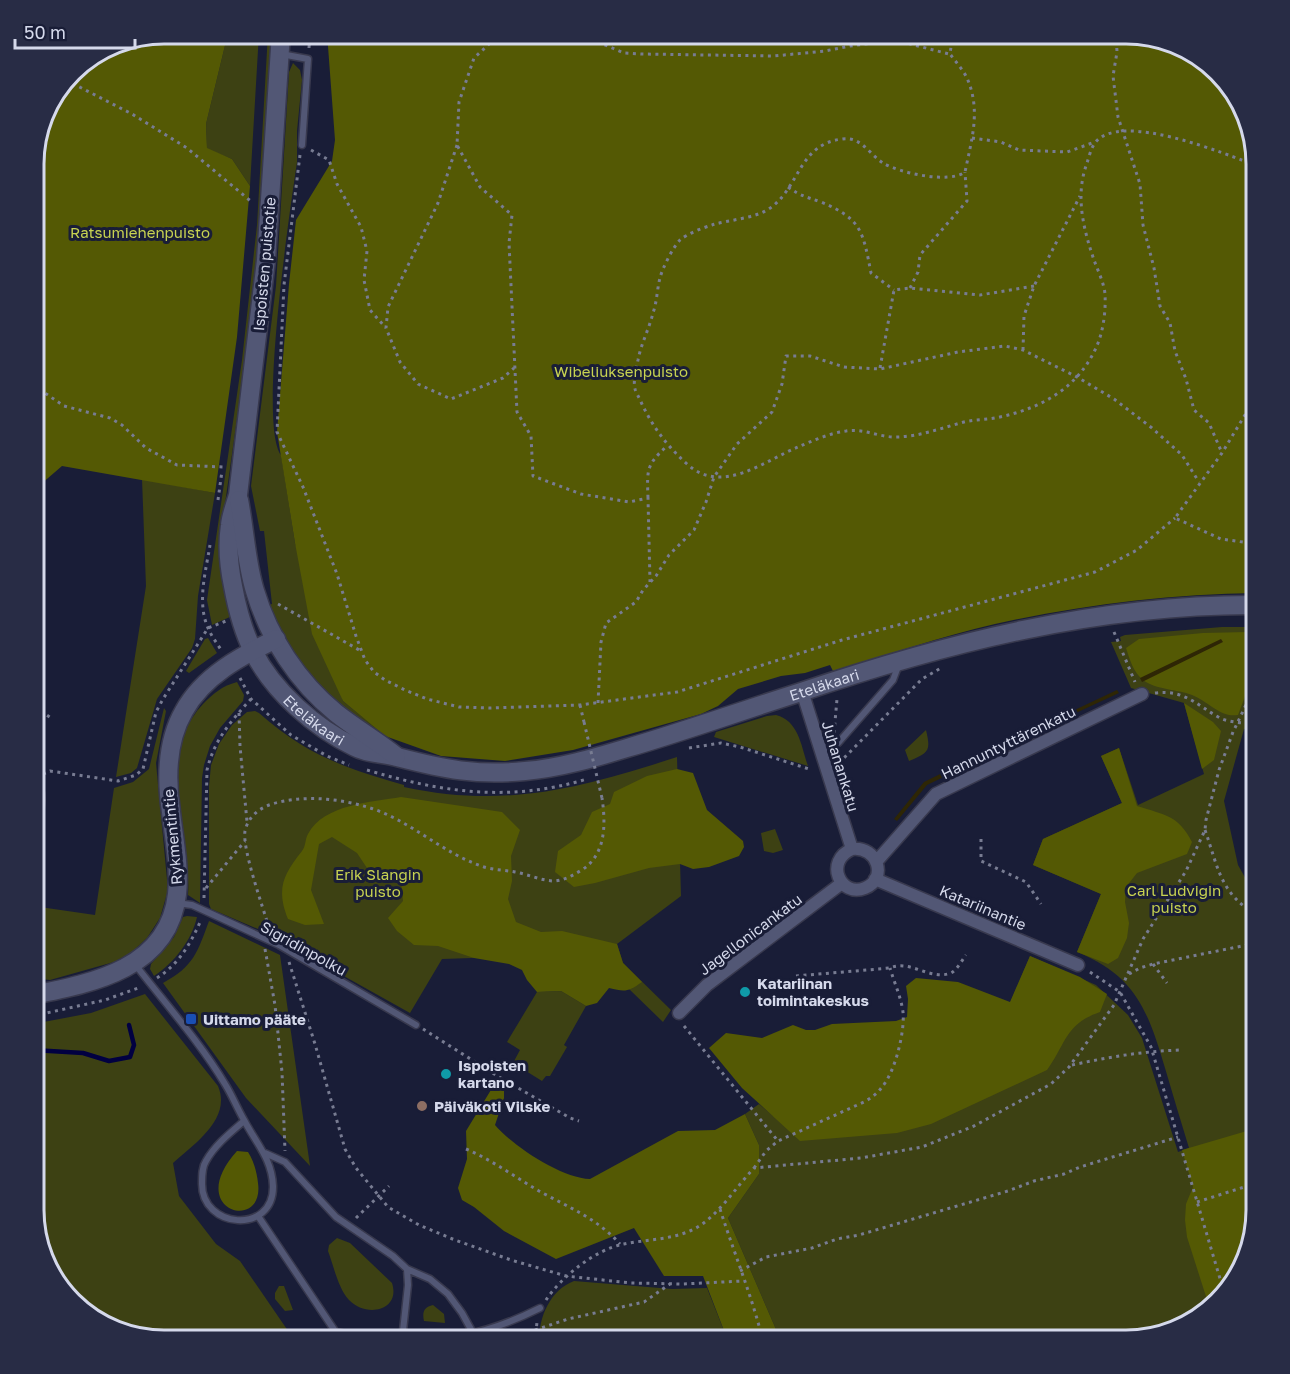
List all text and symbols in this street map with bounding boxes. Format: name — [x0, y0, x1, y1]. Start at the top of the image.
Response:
scale bar — [15, 12, 135, 50]
text: 50 m — [24, 21, 66, 43]
street label: Ispoisten puistotie — [249, 196, 279, 332]
park label: Ratsumiehenpuisto — [70, 223, 210, 241]
park label: Wibeliuksenpuisto — [554, 362, 688, 380]
street label: Eteläkaari — [787, 665, 861, 704]
street label: Eteläkaari — [280, 691, 348, 749]
street label: Hannuntyttärenkatu — [938, 702, 1078, 782]
street label: Juhanankatu — [819, 719, 863, 813]
street label: Rykmentintie — [159, 788, 185, 886]
park label: Erik Slangin puisto — [335, 865, 421, 900]
street label: Katariinantie — [937, 881, 1029, 933]
park label: Carl Ludvigin puisto — [1127, 881, 1221, 916]
street label: Jagellonicankatu — [695, 889, 805, 979]
street label: Sigridinpolku — [258, 917, 350, 979]
place label: Katariinan toimintakeskus — [757, 974, 869, 1009]
marker: Katariinan toimintakeskus — [738, 985, 752, 999]
place label: Uittamo pääte — [203, 1010, 306, 1028]
marker: Uittamo pääte — [184, 1012, 198, 1026]
place label: Ispoisten kartano — [458, 1056, 526, 1091]
marker: Ispoisten kartano — [439, 1067, 453, 1081]
place label: Päiväkoti Vilske — [434, 1097, 551, 1115]
marker: Päiväkoti Vilske — [415, 1099, 429, 1113]

